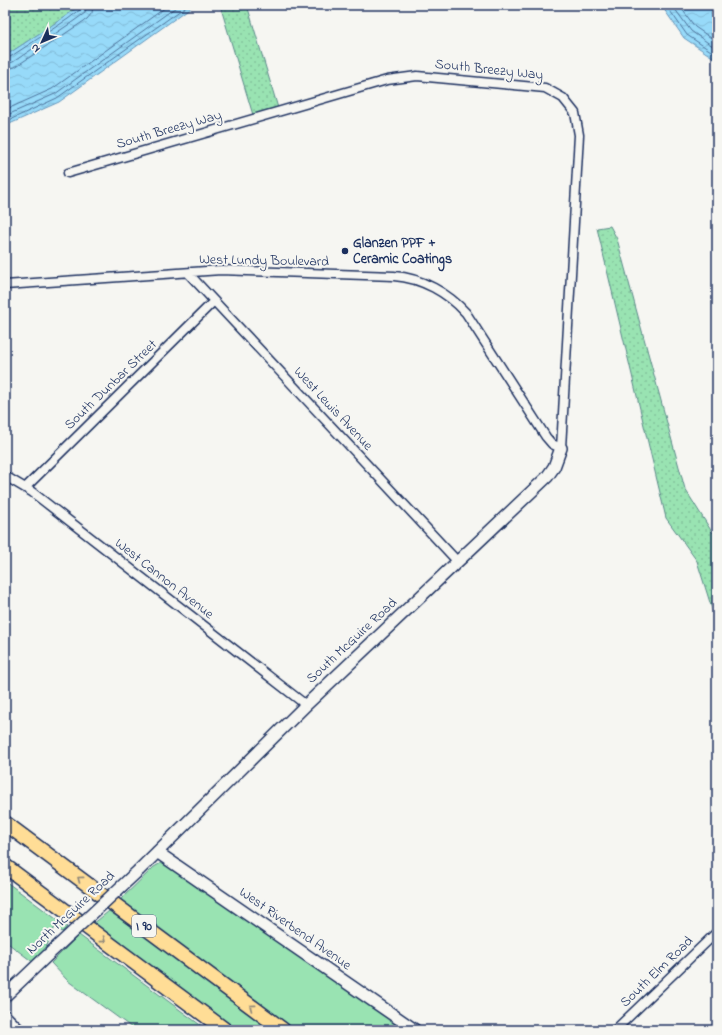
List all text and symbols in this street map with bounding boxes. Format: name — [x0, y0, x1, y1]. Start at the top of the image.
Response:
north arrow — [22, 22, 62, 62]
text: N — [27, 40, 44, 56]
street label: South Breezy Way — [434, 54, 544, 87]
street label: South Breezy Way — [114, 105, 225, 156]
place label: Glanzen PPF + Ceramic Coatings — [353, 233, 452, 272]
marker: Glanzen PPF + Ceramic Coatings — [340, 246, 350, 256]
street label: West Lundy Boulevard — [199, 249, 329, 274]
street label: South Dunbar Street — [60, 335, 162, 435]
street label: West Lewis Avenue — [288, 362, 378, 456]
street label: West Cannon Avenue — [110, 533, 219, 625]
street label: South McGuire Road — [302, 593, 402, 689]
street label: North McGuire Road — [22, 866, 120, 960]
one-way arrow — [78, 877, 85, 884]
street label: West Riverbend Avenue — [235, 882, 356, 976]
road number: I 90 — [132, 915, 156, 937]
street label: South Elm Road — [616, 931, 698, 1012]
one-way arrow — [99, 935, 106, 942]
one-way arrow — [249, 1004, 256, 1011]

